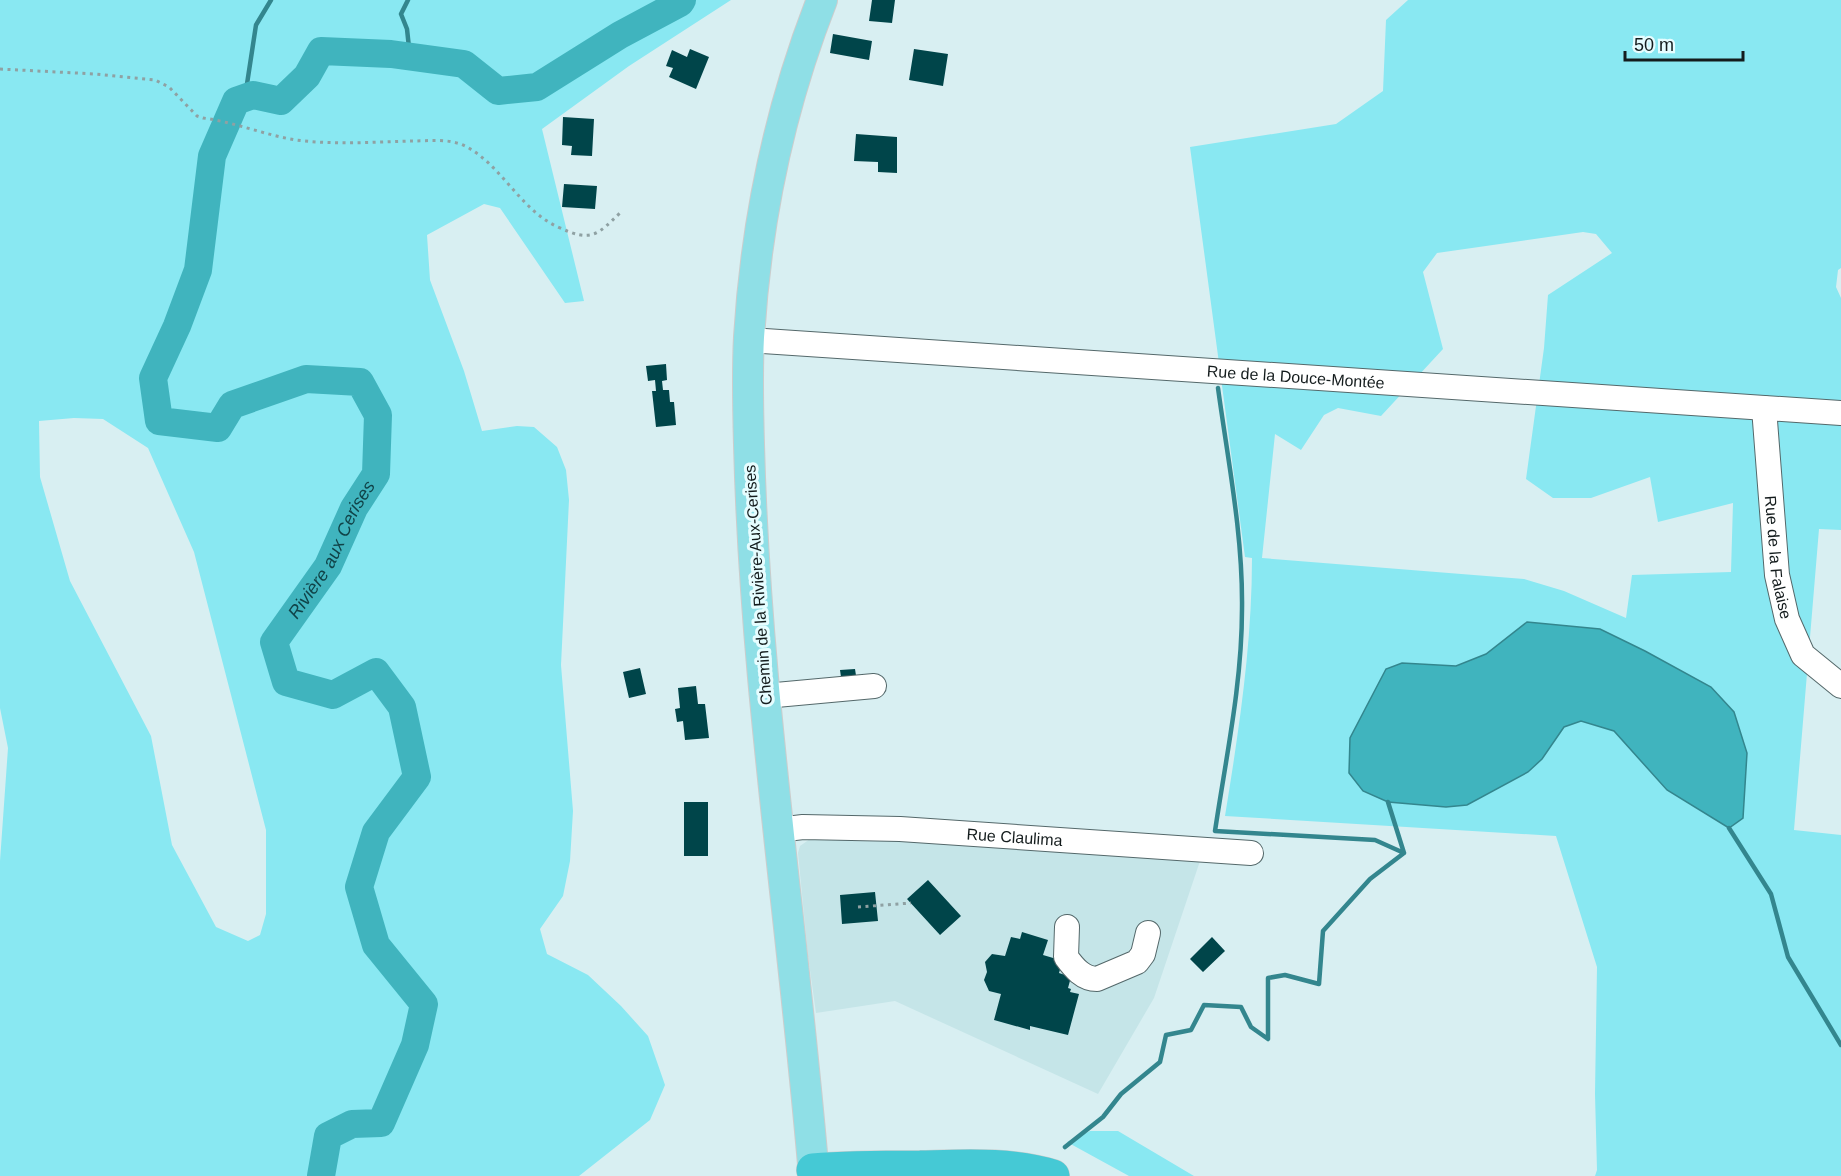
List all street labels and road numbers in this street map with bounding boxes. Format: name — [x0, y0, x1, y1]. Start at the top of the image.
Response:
street label: Rue de la Douce-Montée — [1206, 362, 1385, 391]
street label: Chemin de la Rivière-Aux-Cerises — [741, 464, 775, 706]
street label: Rue de la Falaise — [1762, 495, 1795, 621]
street label: Rue Claulima — [966, 825, 1063, 849]

